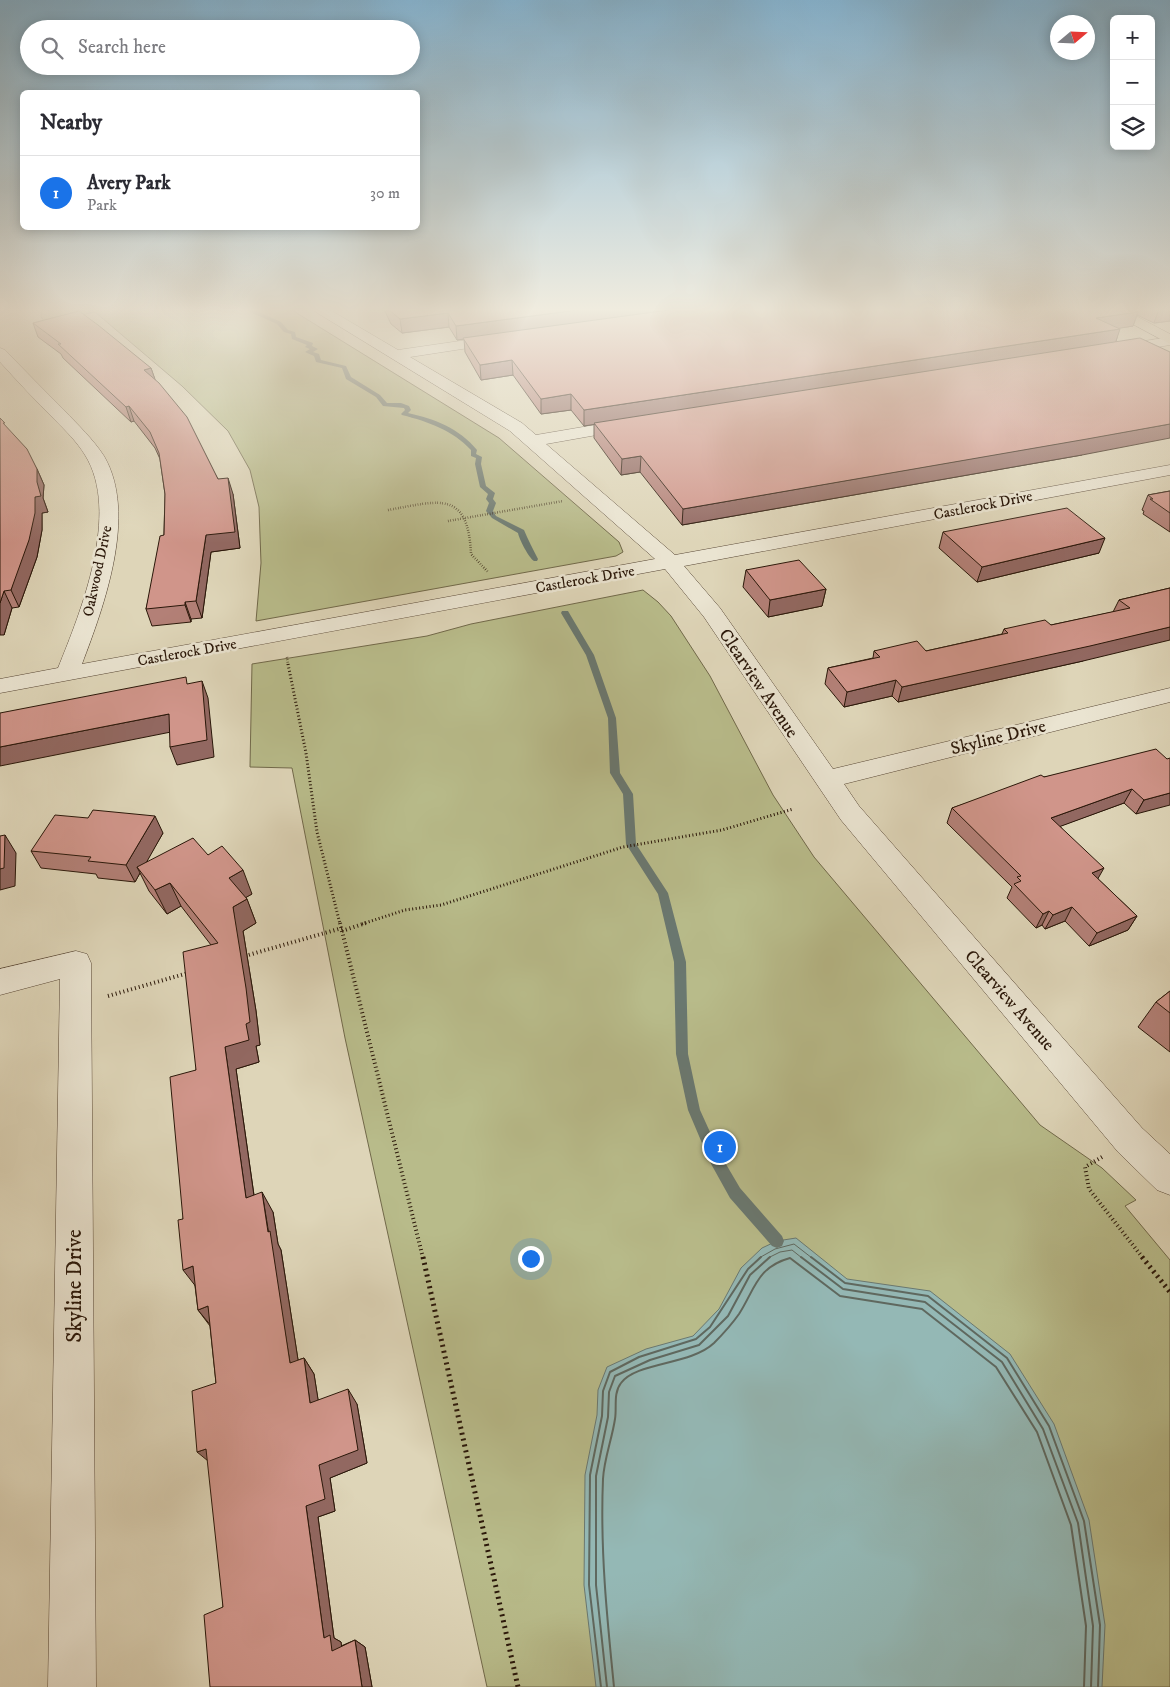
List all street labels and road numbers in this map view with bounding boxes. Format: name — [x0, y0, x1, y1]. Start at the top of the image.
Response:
street label: Castlerock Drive — [932, 487, 1034, 524]
street label: Oakwood Drive — [79, 524, 116, 618]
street label: Castlerock Drive — [534, 561, 636, 598]
street label: Clearview Avenue — [714, 625, 803, 742]
street label: Castlerock Drive — [136, 634, 238, 671]
street label: Skyline Drive — [948, 716, 1048, 760]
street label: Clearview Avenue — [959, 946, 1059, 1056]
street label: Skyline Drive — [62, 1229, 88, 1343]

